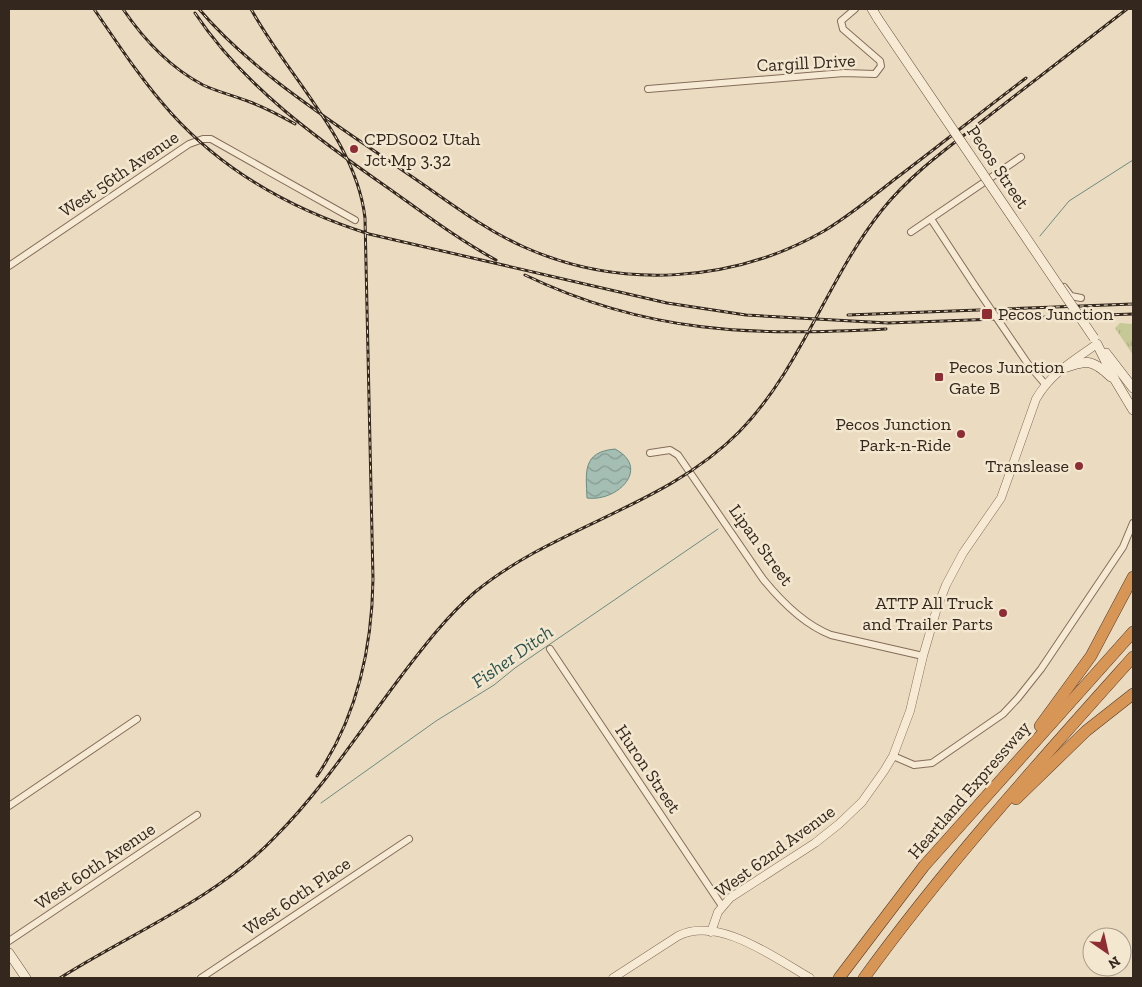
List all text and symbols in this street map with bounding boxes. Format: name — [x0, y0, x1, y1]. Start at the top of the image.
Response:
street label: Cargill Drive — [756, 49, 856, 77]
street label: Pecos Street — [962, 121, 1034, 213]
street label: West 56th Avenue — [55, 126, 183, 222]
place label: CPDS002 Utah Jct Mp 3.32 — [364, 128, 480, 171]
marker: CPDS002 Utah Jct Mp 3.32 — [348, 143, 360, 155]
place label: Pecos Junction — [998, 303, 1114, 325]
marker: Pecos Junction — [980, 307, 994, 321]
place label: Pecos Junction Gate B — [949, 356, 1065, 399]
marker: Pecos Junction Gate B — [933, 371, 945, 383]
place label: Pecos Junction Park-n-Ride — [836, 413, 952, 456]
marker: Pecos Junction Park-n-Ride — [955, 428, 967, 440]
place label: Translease — [985, 455, 1069, 477]
marker: Translease — [1073, 460, 1085, 472]
street label: Lipan Street — [724, 500, 798, 590]
place label: ATTP All Truck and Trailer Parts — [863, 592, 994, 635]
marker: ATTP All Truck and Trailer Parts — [997, 607, 1009, 619]
water label: Fisher Ditch — [467, 620, 557, 693]
street label: Heartland Expressway — [903, 716, 1035, 863]
street label: Huron Street — [610, 721, 686, 818]
street label: West 62nd Avenue — [711, 800, 839, 902]
street label: West 60th Avenue — [31, 818, 159, 914]
street label: West 60th Place — [239, 852, 355, 940]
north arrow — [1082, 927, 1132, 977]
text: N — [1105, 952, 1123, 973]

